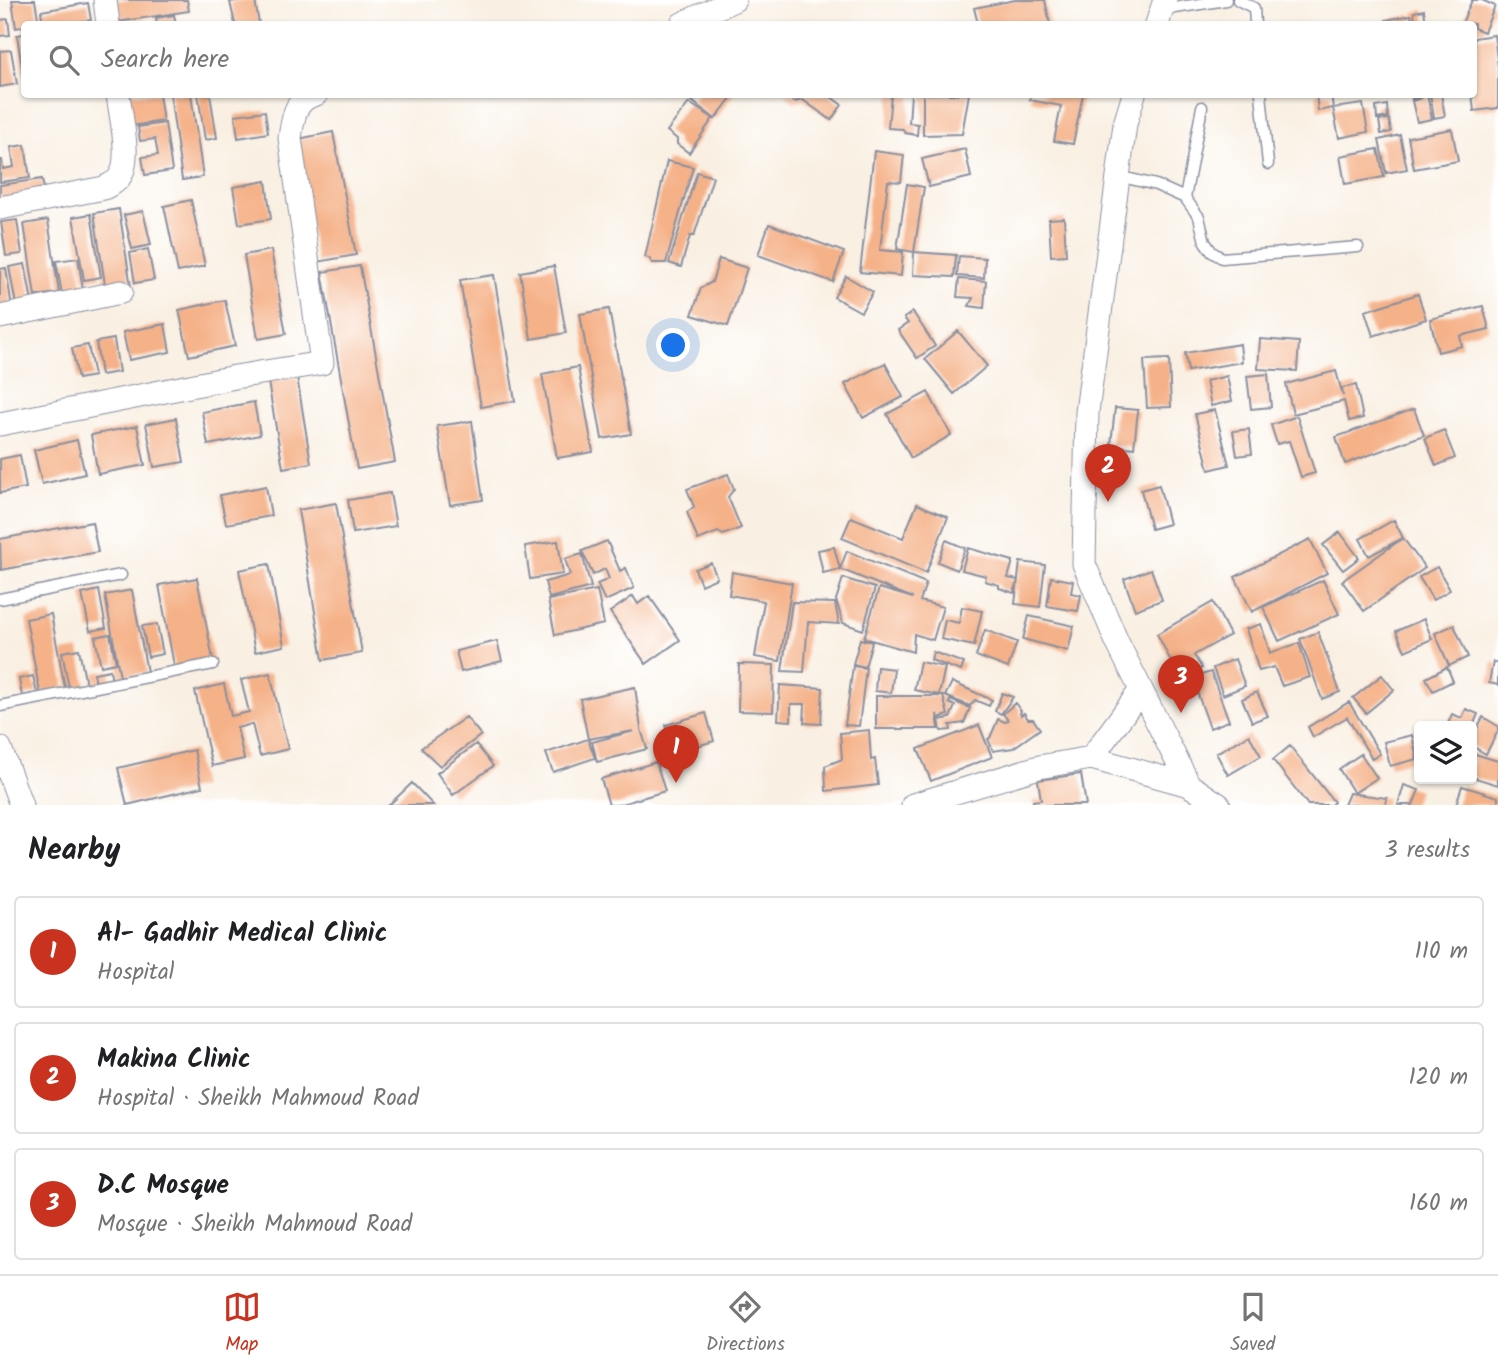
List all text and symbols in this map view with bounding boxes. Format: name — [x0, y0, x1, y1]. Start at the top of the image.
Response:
search box — [21, 21, 1477, 98]
text: Search here — [101, 39, 229, 81]
icon: search — [45, 41, 83, 79]
your location — [656, 328, 690, 362]
pin: 2 — [1085, 444, 1131, 502]
pin: 3 — [1158, 655, 1204, 713]
map controls — [1414, 721, 1477, 784]
button: layers — [1414, 721, 1477, 784]
pin: 1 — [653, 725, 699, 783]
text: Nearby — [28, 827, 120, 875]
text: 3 results — [1384, 833, 1470, 869]
text: Al- Gadhir Medical Clinic — [97, 913, 387, 955]
text: 1 — [50, 934, 56, 970]
text: 110 m — [1415, 934, 1468, 970]
text: Hospital — [97, 955, 174, 991]
text: Makina Clinic — [97, 1039, 251, 1081]
text: 2 — [46, 1060, 60, 1096]
text: 120 m — [1408, 1060, 1468, 1096]
text: Hospital · Sheikh Mahmoud Road — [97, 1081, 419, 1117]
text: D.C Mosque — [97, 1165, 229, 1207]
text: 3 — [47, 1186, 59, 1222]
text: 160 m — [1409, 1186, 1468, 1222]
text: Mosque · Sheikh Mahmoud Road — [97, 1207, 412, 1243]
tab: Map — [223, 1288, 261, 1360]
tab: Directions — [706, 1288, 785, 1360]
tab: Saved — [1230, 1288, 1275, 1360]

